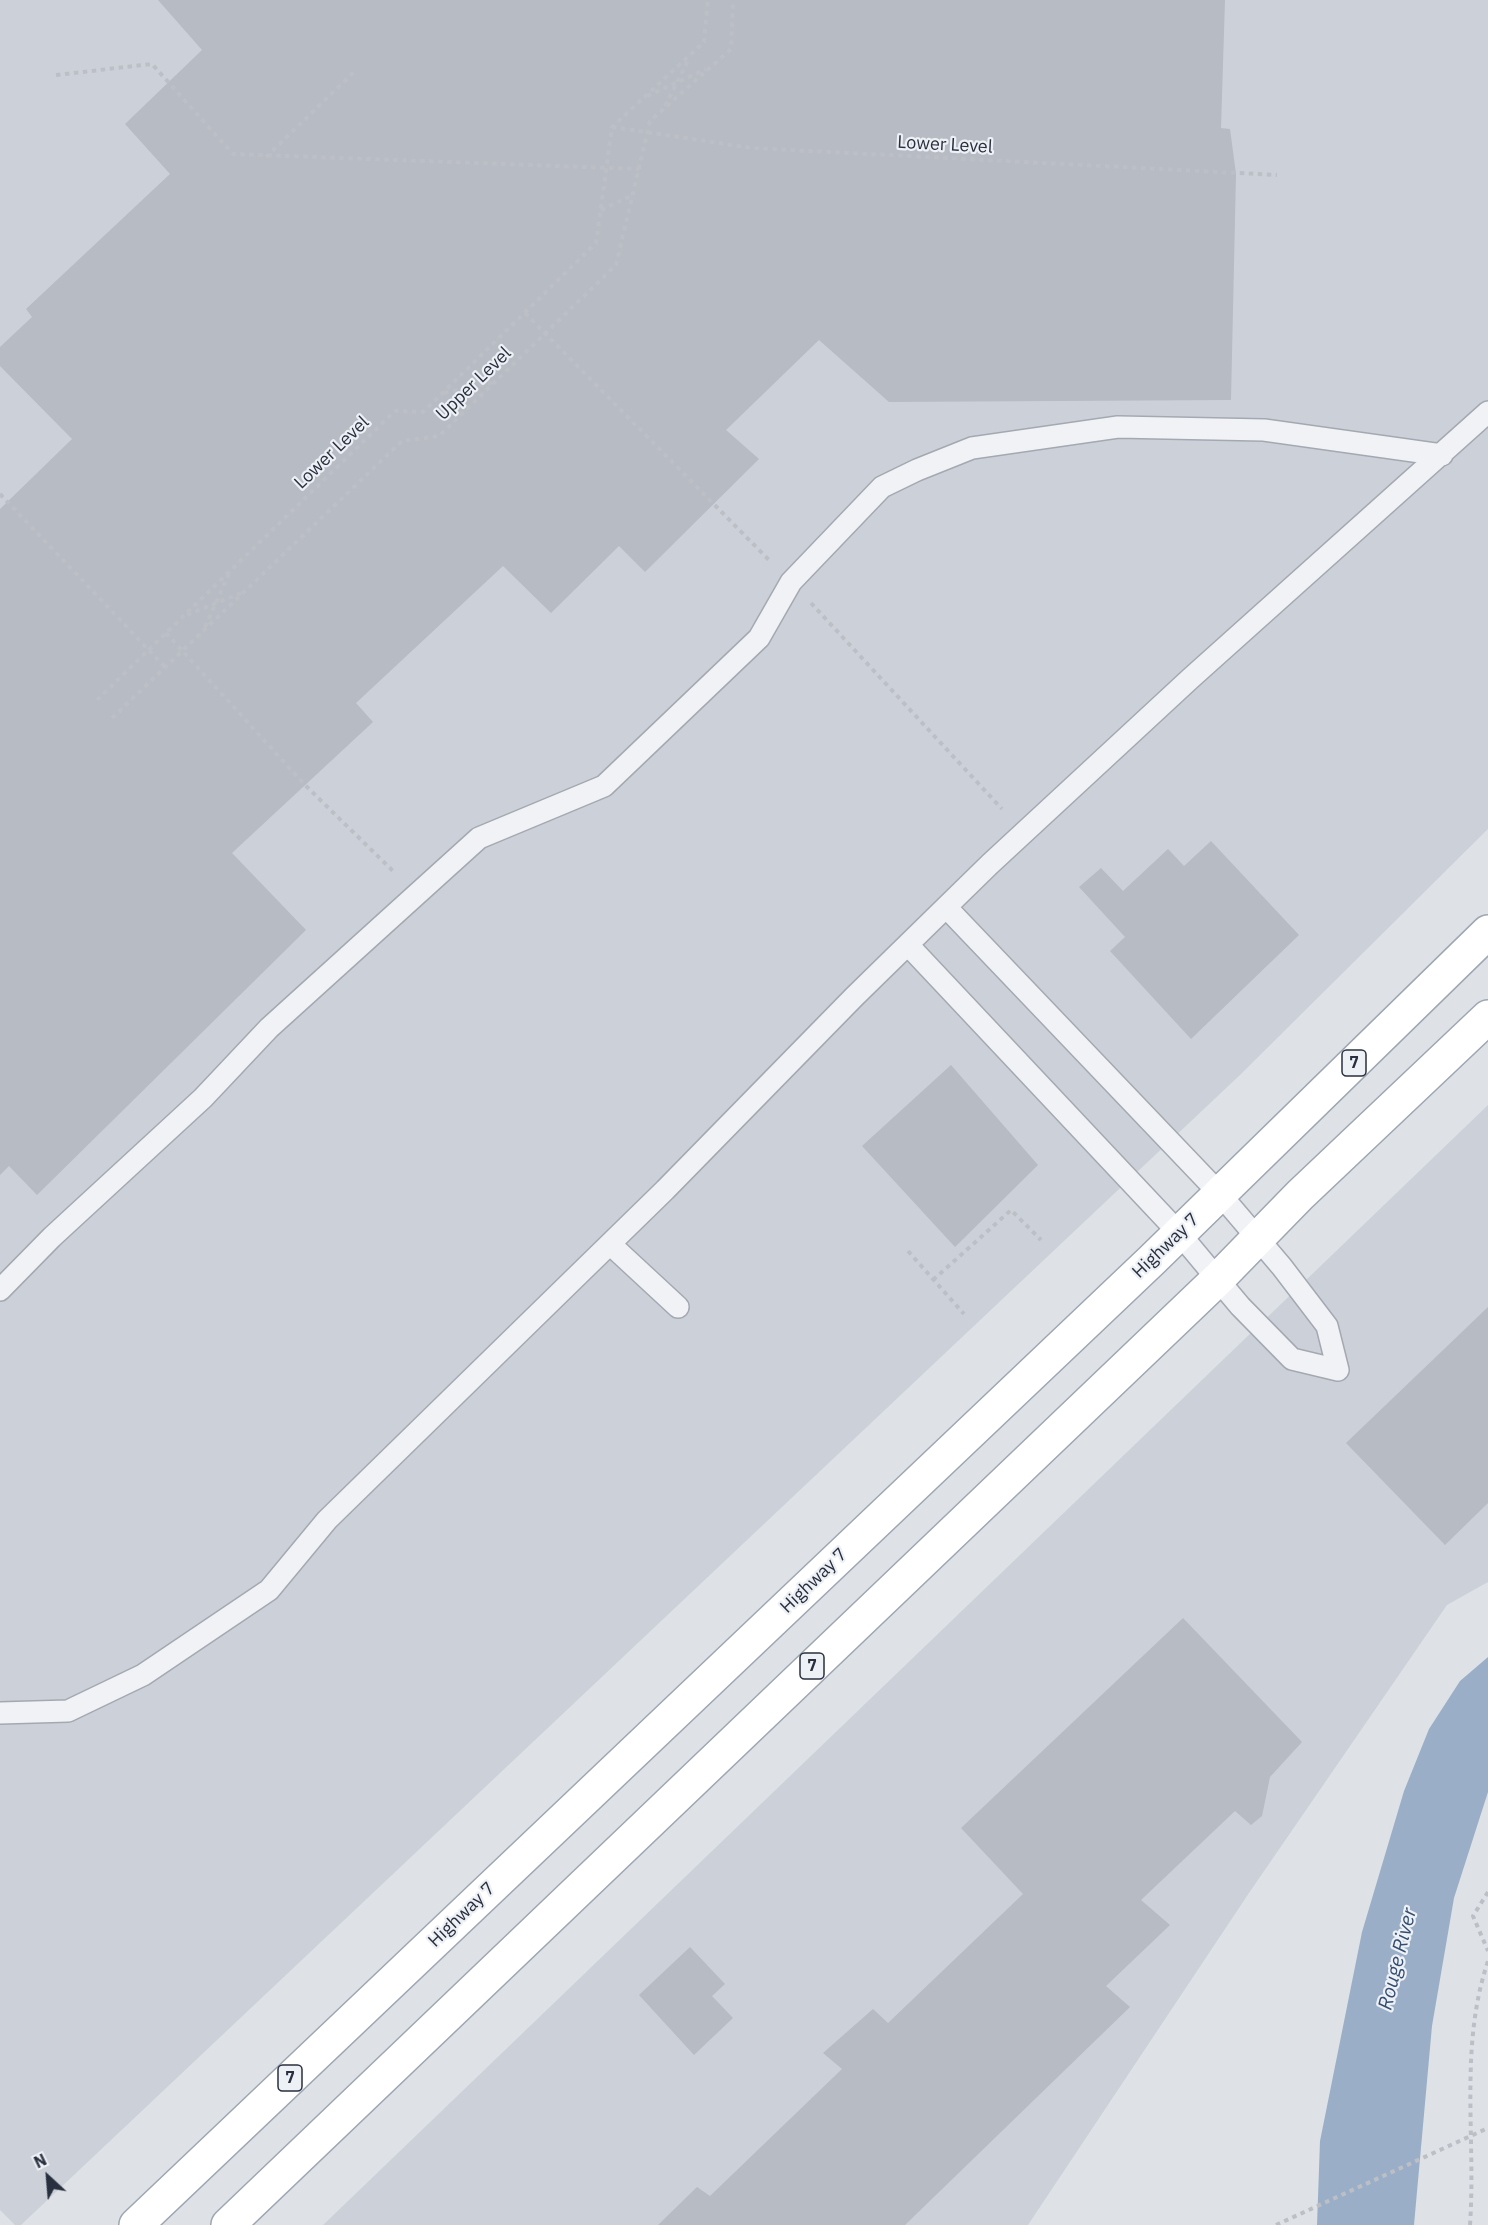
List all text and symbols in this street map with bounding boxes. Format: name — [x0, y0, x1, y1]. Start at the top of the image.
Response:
street label: Lower Level — [897, 132, 993, 158]
street label: Upper Level — [432, 343, 516, 425]
street label: Lower Level — [290, 412, 374, 494]
road number: 7 — [1342, 1050, 1366, 1076]
street label: Highway 7 — [1128, 1209, 1204, 1283]
street label: Highway 7 — [776, 1544, 852, 1618]
road number: 7 — [800, 1653, 824, 1679]
street label: Highway 7 — [424, 1878, 500, 1952]
water label: Rouge River — [1374, 1906, 1422, 2012]
road number: 7 — [278, 2065, 302, 2091]
north arrow — [18, 2147, 78, 2207]
text: N — [31, 2149, 50, 2172]

